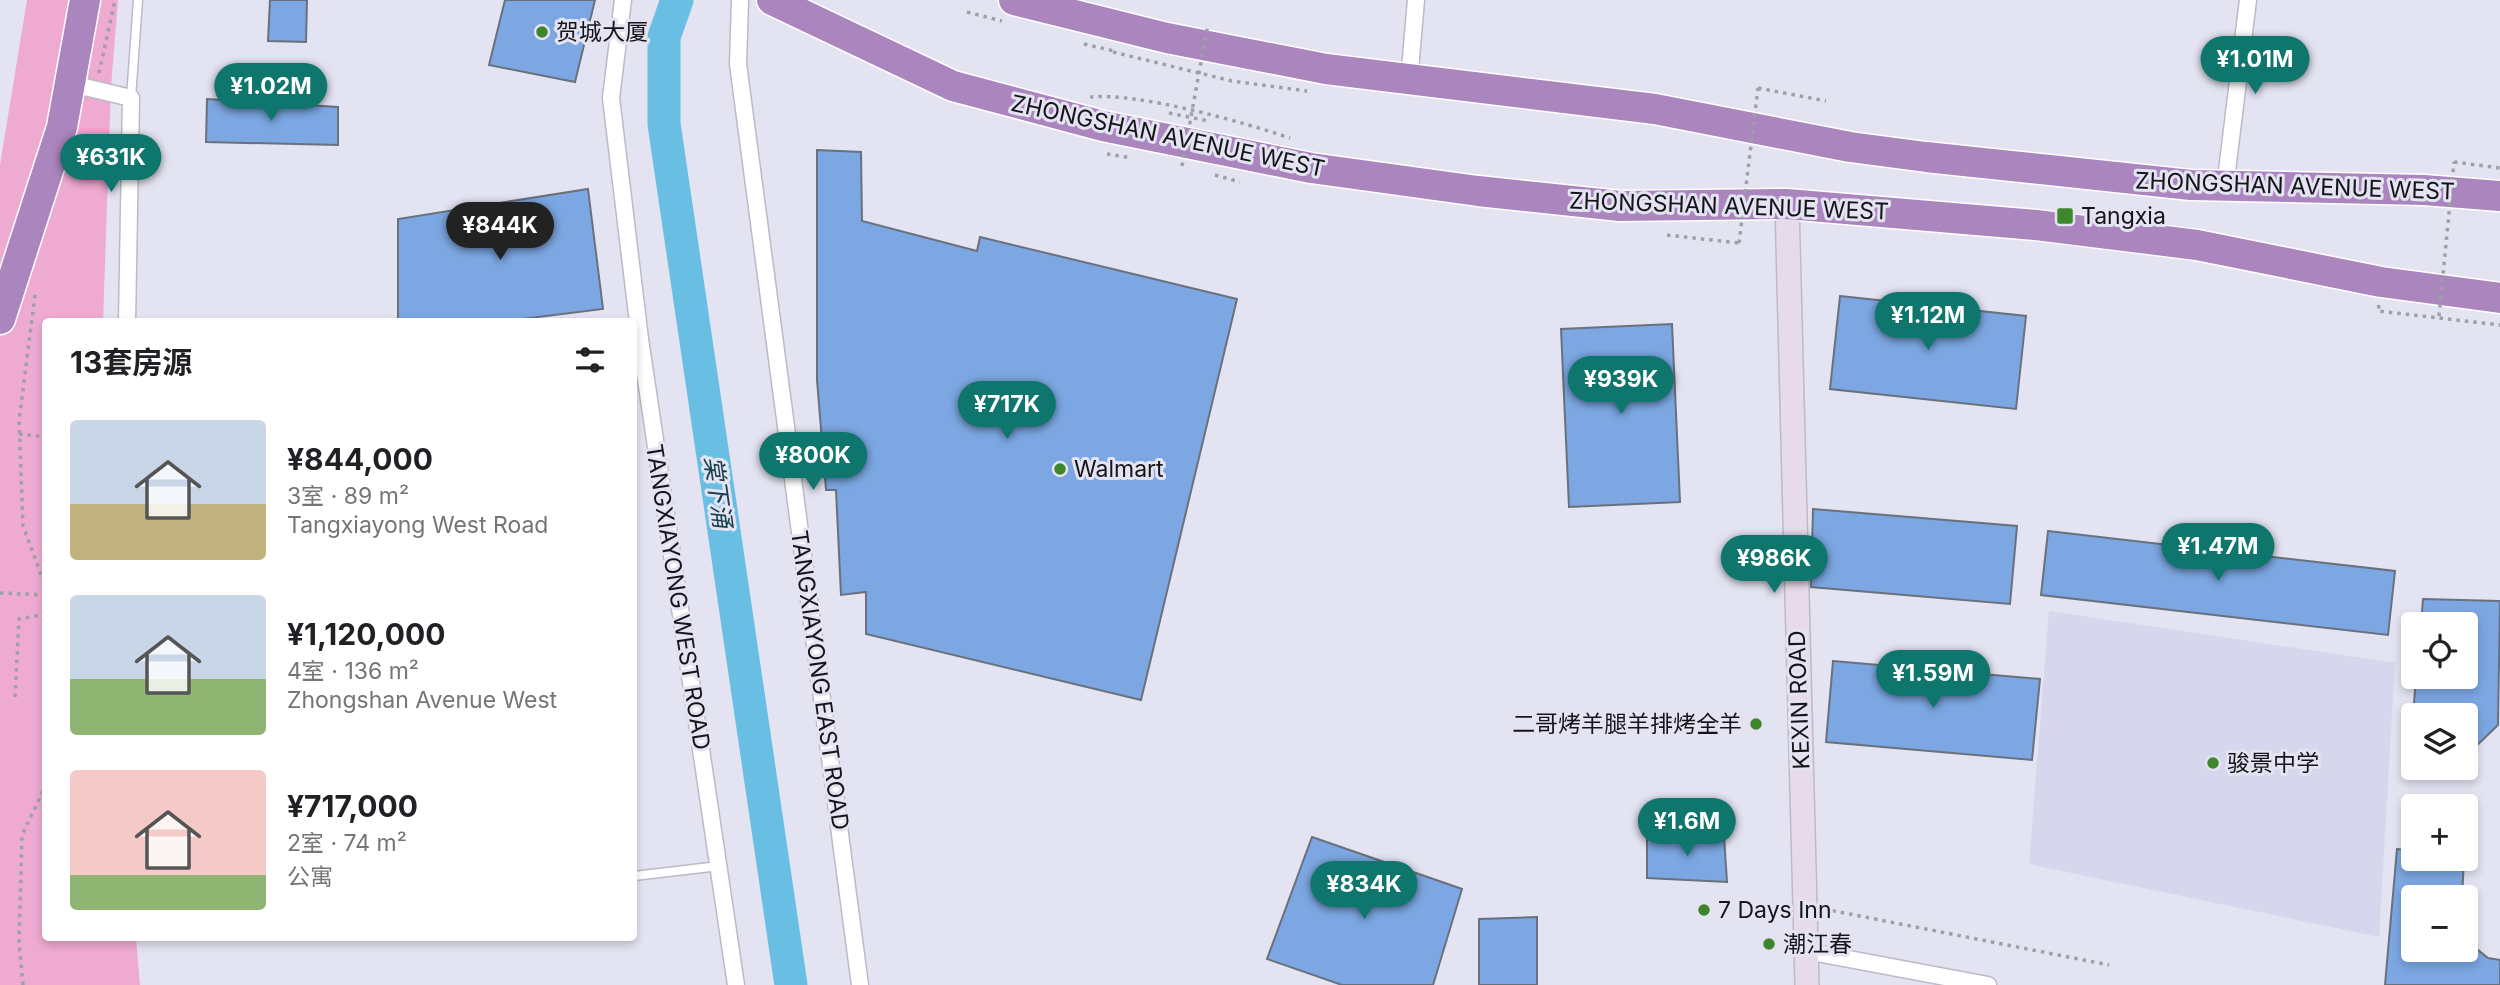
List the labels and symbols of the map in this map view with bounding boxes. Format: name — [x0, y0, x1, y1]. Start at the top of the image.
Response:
place label: 贺城大厦 — [556, 18, 648, 46]
marker: 贺城大厦 — [534, 24, 550, 40]
pin: ¥1.01M — [2198, 36, 2312, 96]
pin: ¥1.02M — [214, 64, 328, 123]
street label: ZHONGSHAN AVENUE WEST — [1009, 89, 1327, 183]
pin: ¥631K — [62, 134, 160, 194]
street label: ZHONGSHAN AVENUE WEST — [2135, 166, 2455, 206]
street label: ZHONGSHAN AVENUE WEST — [1569, 186, 1889, 226]
pin: ¥844K — [451, 202, 549, 262]
place label: Tangxia — [2081, 202, 2166, 230]
marker: Tangxia — [2055, 206, 2075, 226]
pin: ¥1.12M — [1871, 292, 1985, 352]
pin: ¥939K — [1572, 356, 1670, 416]
pin: ¥717K — [958, 382, 1056, 441]
pin: ¥800K — [764, 433, 862, 492]
street label: TANGXIAYONG WEST ROAD — [640, 442, 716, 752]
water label: 棠下涌 — [699, 454, 738, 533]
place label: Walmart — [1074, 455, 1164, 483]
marker: Walmart — [1052, 461, 1068, 477]
pin: ¥1.47M — [2161, 524, 2275, 583]
street label: TANGXIAYONG EAST ROAD — [785, 528, 855, 832]
pin: ¥986K — [1725, 536, 1823, 595]
street label: KEXIN ROAD — [1783, 630, 1815, 770]
pin: ¥1.59M — [1876, 650, 1990, 710]
place label: 二哥烤羊腿羊排烤全羊 — [1512, 710, 1742, 738]
marker: 二哥烤羊腿羊排烤全羊 — [1748, 716, 1764, 732]
place label: 骏景中学 — [2227, 749, 2319, 777]
marker: 骏景中学 — [2205, 755, 2221, 771]
pin: ¥1.6M — [1638, 798, 1736, 858]
pin: ¥834K — [1315, 862, 1413, 921]
place label: 7 Days Inn — [1718, 896, 1832, 924]
marker: 7 Days Inn — [1696, 902, 1712, 918]
place label: 潮江春 — [1783, 930, 1852, 958]
marker: 潮江春 — [1761, 936, 1777, 952]

